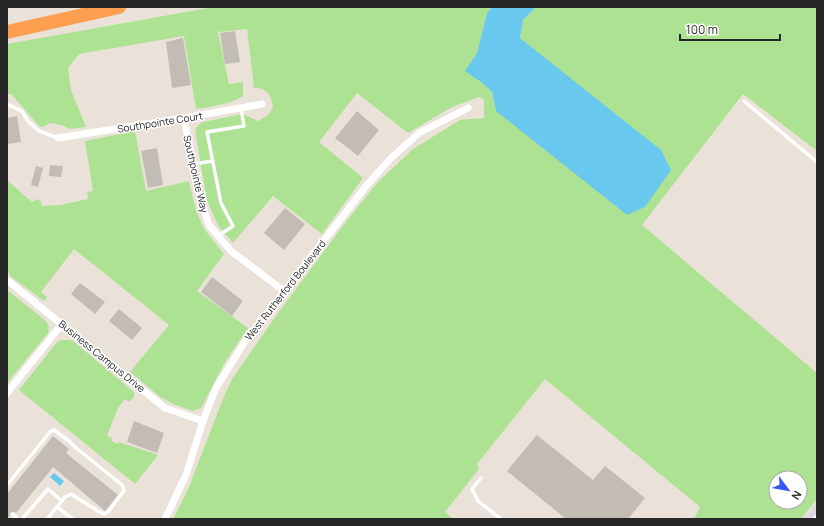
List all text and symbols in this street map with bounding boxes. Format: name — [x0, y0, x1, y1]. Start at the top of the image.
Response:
scale bar — [680, 16, 780, 42]
text: 100 m — [686, 21, 718, 38]
street label: Southpointe Court — [116, 108, 204, 136]
street label: Southpointe Way — [180, 134, 212, 215]
street label: West Rutherford Boulevard — [241, 237, 329, 343]
street label: Business Campus Drive — [56, 317, 148, 395]
north arrow — [768, 470, 808, 510]
text: N — [788, 488, 805, 503]

